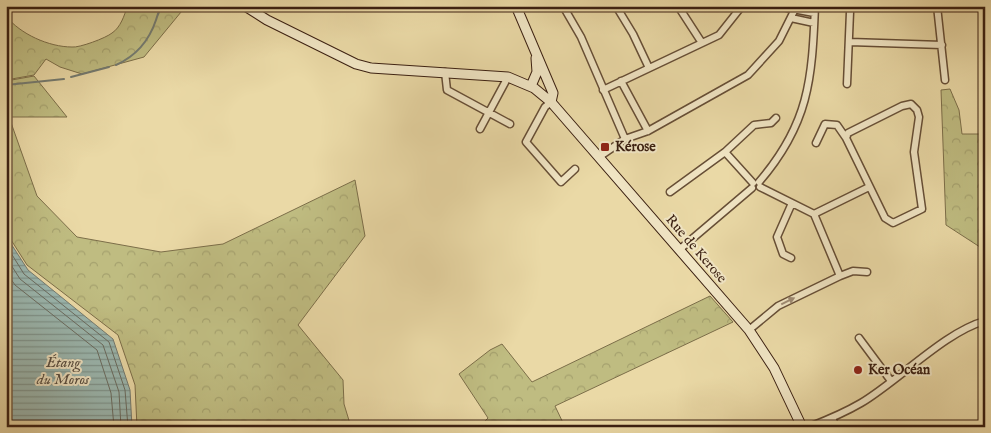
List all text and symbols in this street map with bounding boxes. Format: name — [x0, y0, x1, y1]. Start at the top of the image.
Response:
place label: Kérose — [615, 138, 656, 156]
marker: Kérose — [599, 141, 611, 153]
street label: Rue de Kerose — [661, 211, 731, 287]
one-way arrow — [781, 297, 795, 305]
water label: Étang du Moros — [36, 353, 90, 389]
place label: Ker Océan — [868, 361, 931, 379]
marker: Ker Océan — [852, 364, 864, 376]

